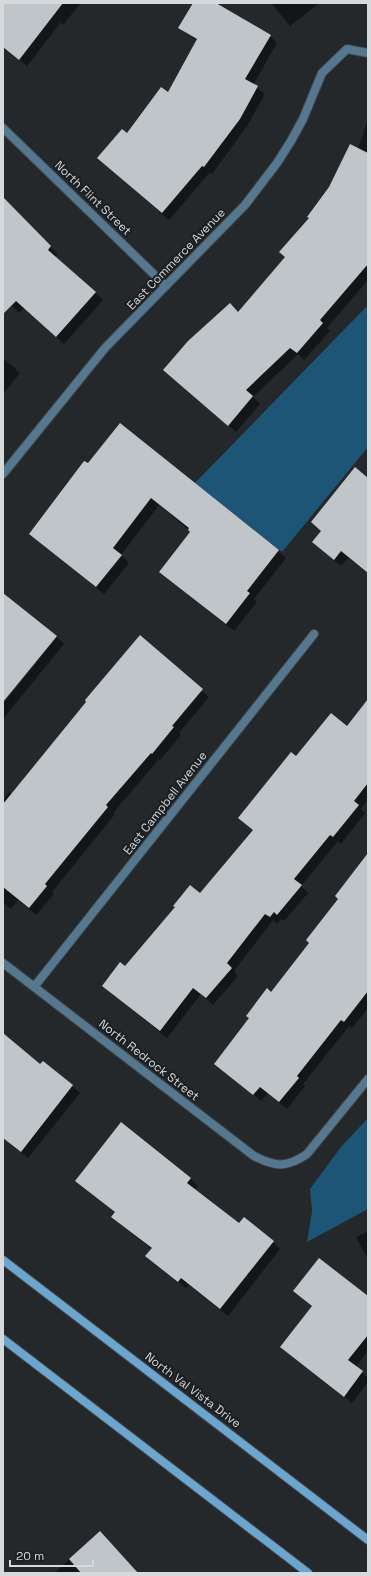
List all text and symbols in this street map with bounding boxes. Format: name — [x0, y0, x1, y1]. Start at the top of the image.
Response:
street label: North Flint Street — [51, 157, 135, 239]
street label: East Commerce Avenue — [123, 205, 229, 313]
street label: East Campbell Avenue — [120, 748, 210, 858]
street label: North Redrock Street — [95, 1016, 203, 1104]
street label: North Val Vista Drive — [142, 1349, 244, 1431]
scale bar — [10, 1542, 93, 1568]
text: 20 m — [16, 1548, 44, 1564]

